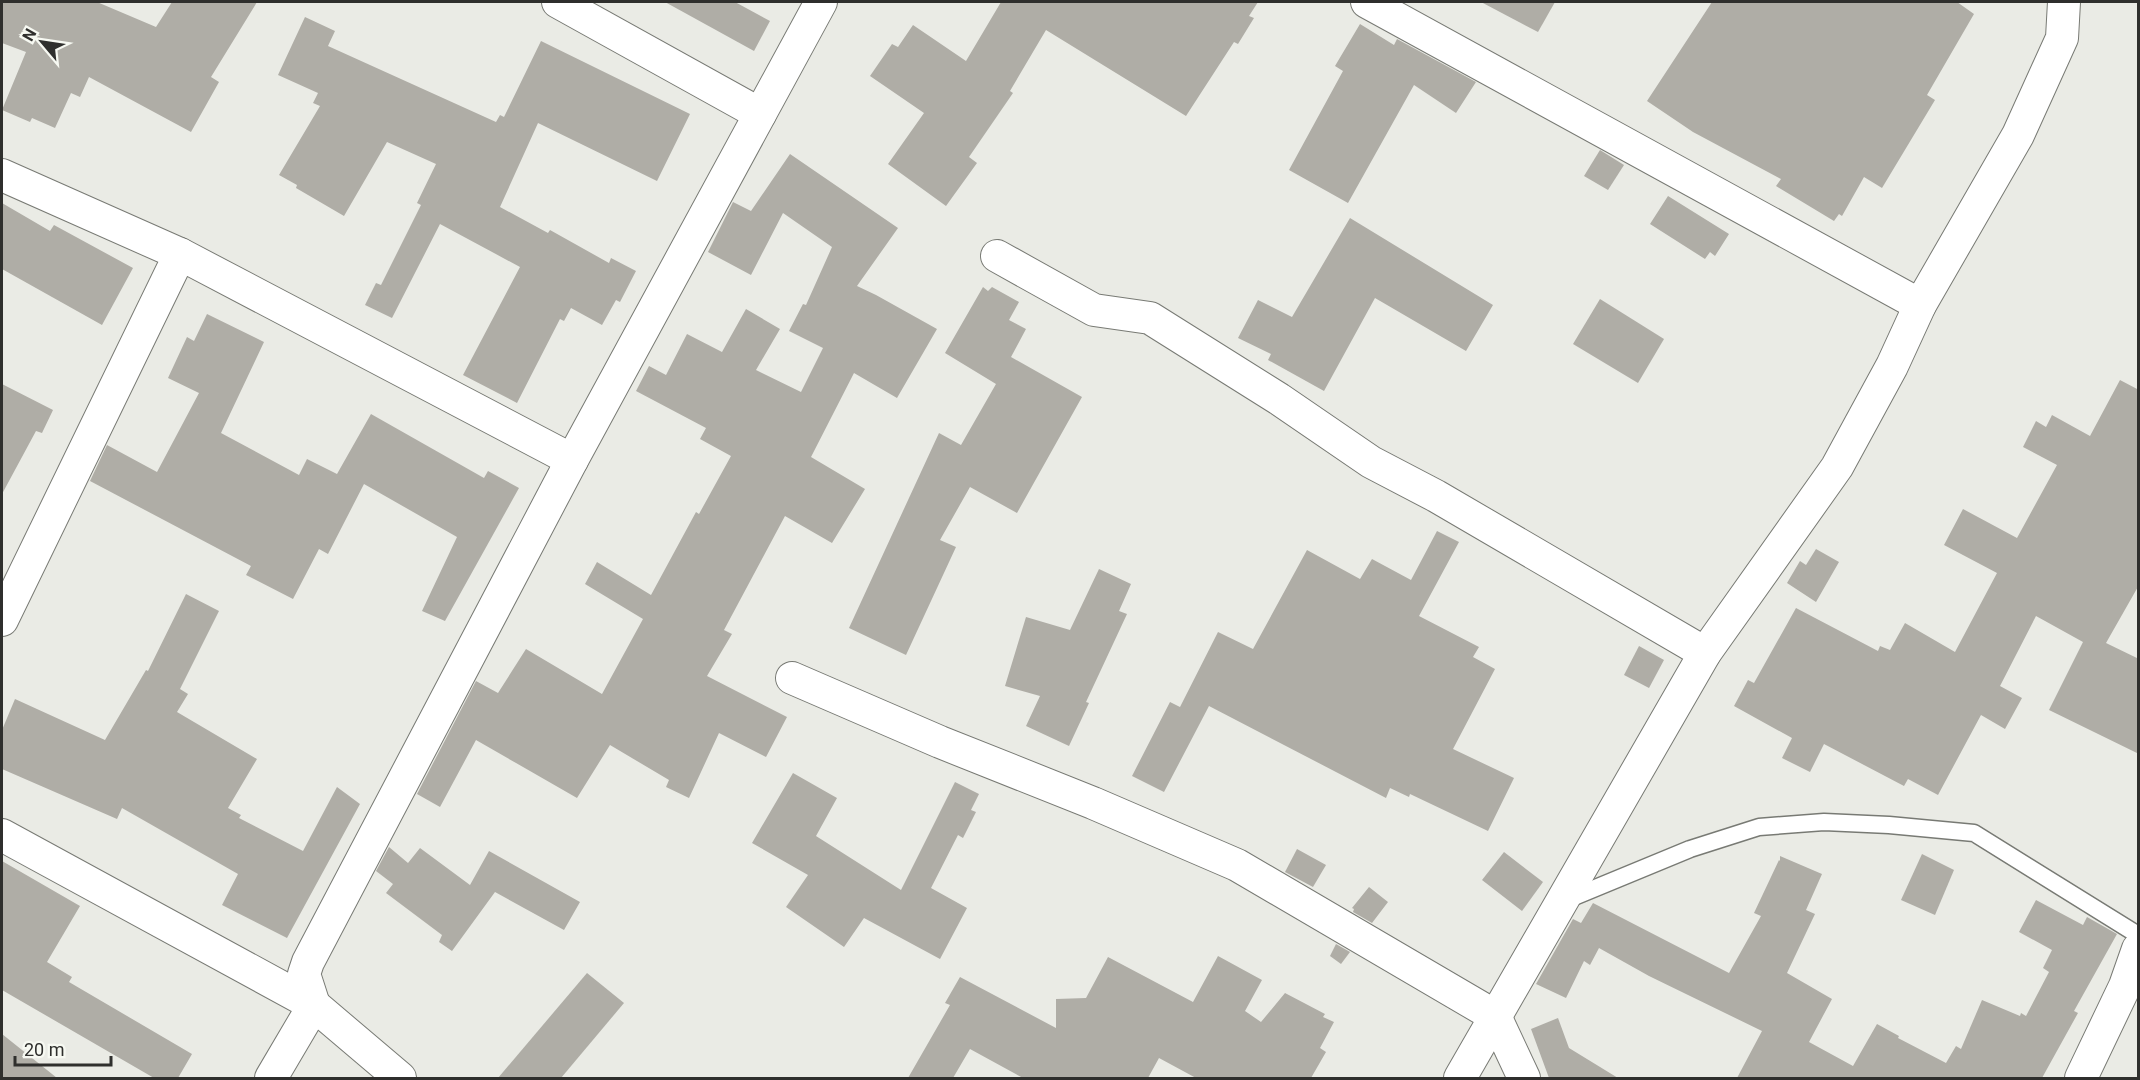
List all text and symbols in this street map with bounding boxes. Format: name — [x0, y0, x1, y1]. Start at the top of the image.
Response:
north arrow — [12, 12, 72, 72]
text: N — [18, 25, 40, 45]
scale bar — [15, 1029, 111, 1067]
text: 20 m — [24, 1039, 64, 1060]

